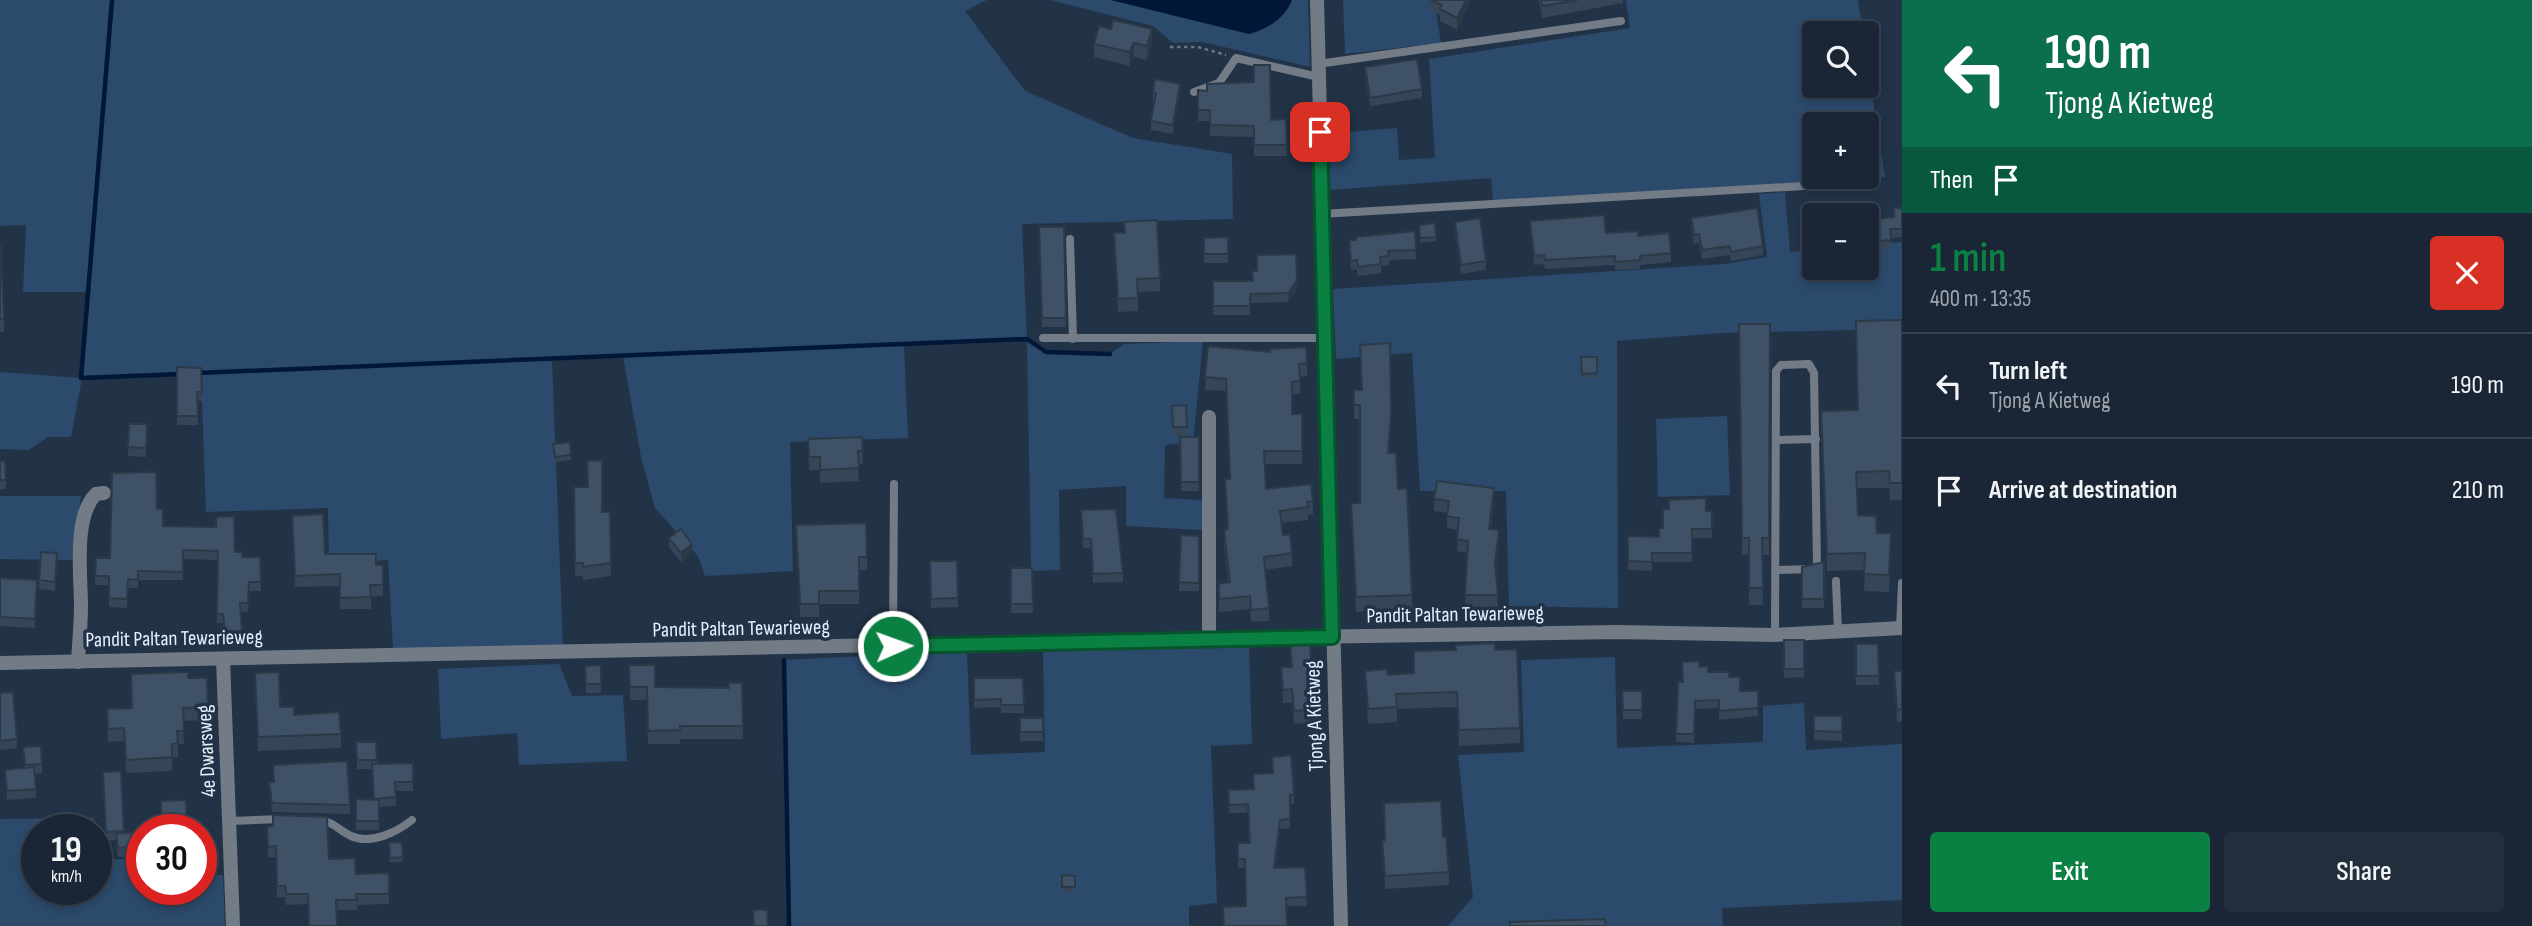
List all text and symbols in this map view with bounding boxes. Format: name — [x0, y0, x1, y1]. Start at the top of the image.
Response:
map controls — [1802, 21, 1879, 280]
button: search — [1802, 21, 1879, 98]
text: 190 m — [2045, 24, 2151, 83]
icon: left — [1930, 28, 2021, 119]
text: Tjong A Kietweg — [2045, 84, 2214, 123]
pin — [1290, 102, 1350, 162]
button: + — [1802, 112, 1879, 189]
icon: arrive — [1301, 113, 1339, 151]
icon: arrive — [1987, 161, 2025, 199]
text: Then — [1930, 165, 1973, 196]
button: − — [1802, 203, 1879, 280]
text: 1 min — [1930, 233, 2006, 284]
button: close — [2430, 236, 2504, 310]
text: 400 m · 13:35 — [1930, 285, 2031, 313]
text: Turn left — [1989, 356, 2067, 387]
icon: left — [1930, 367, 1968, 405]
text: 190 m — [2451, 370, 2504, 401]
text: Tjong A Kietweg — [1989, 387, 2110, 415]
icon: arrive — [1930, 472, 1968, 510]
text: Arrive at destination — [1989, 475, 2177, 506]
text: 210 m — [2452, 475, 2504, 506]
street label: Pandit Paltan Tewarieweg — [1366, 600, 1544, 629]
position arrow — [856, 609, 930, 683]
street label: Pandit Paltan Tewarieweg — [652, 614, 830, 643]
street label: Pandit Paltan Tewarieweg — [85, 624, 263, 653]
street label: Tjong A Kietweg — [1300, 660, 1329, 772]
street label: 4e Dwarsweg — [192, 704, 221, 798]
speed limit sign: 30 — [126, 814, 217, 905]
text: 19 — [51, 829, 82, 872]
button: Exit — [1930, 832, 2210, 912]
button: Share — [2224, 832, 2504, 912]
text: km/h — [51, 866, 82, 887]

